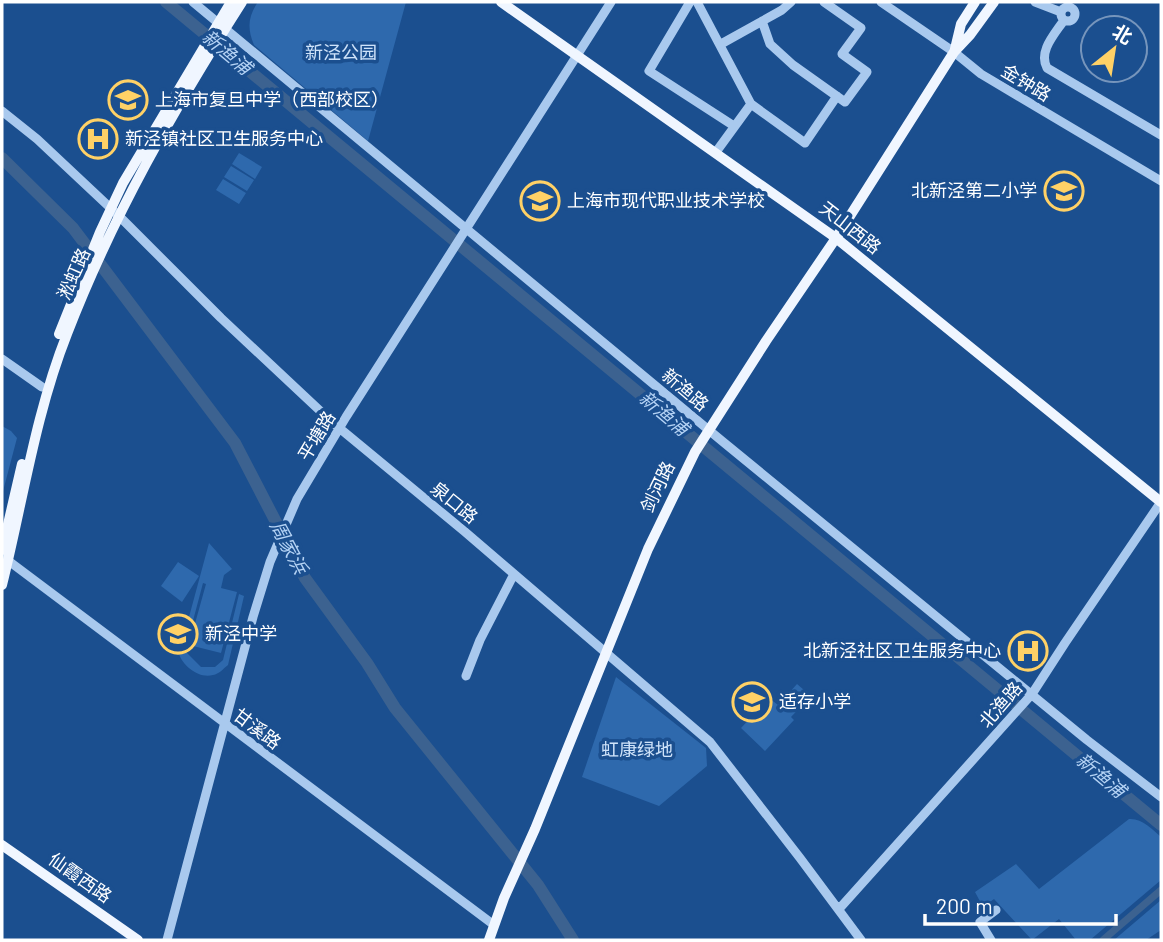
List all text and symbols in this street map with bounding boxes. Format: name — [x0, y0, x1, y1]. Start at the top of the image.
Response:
north arrow — [1079, 14, 1149, 84]
text: 北 — [1109, 19, 1137, 49]
water label: 新渔浦 — [198, 24, 259, 81]
park label: 新泾公园 — [305, 41, 377, 63]
street label: 金钟路 — [998, 59, 1055, 105]
school or university icon: 上海市复旦中学（西部校区） — [107, 79, 149, 121]
place label: 上海市复旦中学（西部校区） — [155, 88, 389, 110]
hospital icon: 新泾镇社区卫生服务中心 — [77, 118, 119, 160]
place label: 新泾镇社区卫生服务中心 — [125, 127, 323, 149]
school or university icon: 北新泾第二小学 — [1043, 170, 1085, 212]
place label: 北新泾第二小学 — [911, 179, 1037, 201]
school or university icon: 上海市现代职业技术学校 — [519, 180, 561, 222]
place label: 上海市现代职业技术学校 — [567, 189, 765, 211]
street label: 天山西路 — [815, 196, 886, 258]
street label: 淞虹路 — [52, 244, 94, 303]
street label: 新渔路 — [658, 363, 713, 415]
water label: 新渔浦 — [635, 385, 696, 442]
street label: 平塘路 — [293, 407, 339, 464]
street label: 剑河路 — [635, 457, 679, 516]
street label: 泉口路 — [427, 477, 483, 528]
water label: 周家浜 — [266, 516, 314, 579]
school or university icon: 新泾中学 — [157, 613, 199, 655]
place label: 新泾中学 — [205, 622, 277, 644]
hospital icon: 北新泾社区卫生服务中心 — [1007, 630, 1049, 672]
place label: 北新泾社区卫生服务中心 — [803, 639, 1001, 661]
street label: 北渔路 — [974, 677, 1026, 732]
school or university icon: 适存小学 — [731, 681, 773, 723]
place label: 适存小学 — [779, 690, 851, 712]
street label: 甘溪路 — [229, 703, 286, 753]
park label: 虹康绿地 — [601, 738, 673, 760]
water label: 新渔浦 — [1072, 747, 1133, 804]
street label: 仙霞西路 — [45, 848, 116, 907]
scale bar — [925, 883, 1116, 927]
text: 200 m — [936, 893, 993, 918]

